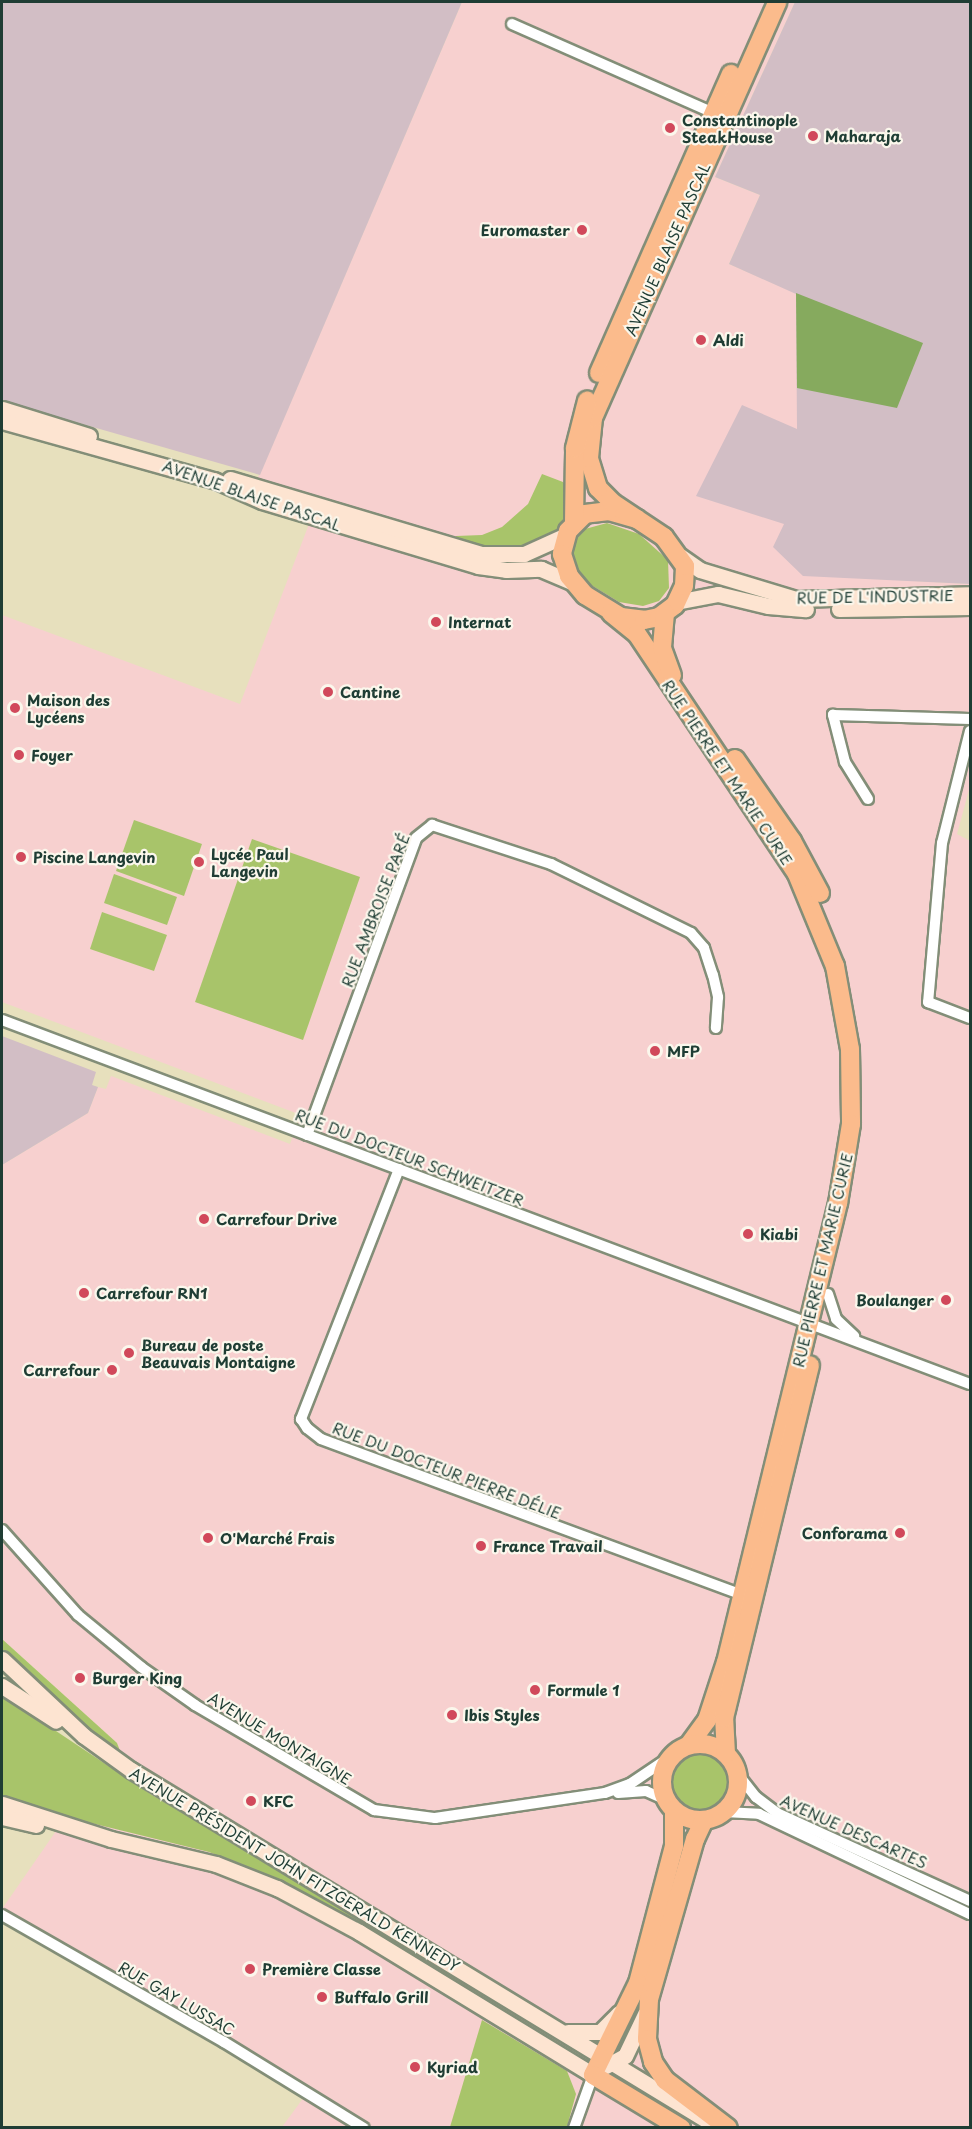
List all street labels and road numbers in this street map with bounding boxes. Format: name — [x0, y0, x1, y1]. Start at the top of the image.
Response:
street label: AVENUE BLAISE PASCAL — [621, 160, 713, 338]
street label: AVENUE BLAISE PASCAL — [161, 456, 343, 534]
street label: RUE DE L'INDUSTRIE — [796, 586, 954, 606]
street label: RUE PIERRE ET MARIE CURIE — [658, 675, 798, 869]
street label: RUE AMBROISE PARÉ — [337, 830, 413, 990]
street label: RUE DU DOCTEUR SCHWEITZER — [291, 1104, 529, 1210]
street label: RUE PIERRE ET MARIE CURIE — [788, 1149, 856, 1371]
street label: RUE DU DOCTEUR PIERRE DÉLIE — [328, 1417, 566, 1523]
street label: AVENUE MONTAIGNE — [205, 1688, 355, 1788]
street label: AVENUE PRÉSIDENT JOHN FITZGERALD KENNEDY — [127, 1763, 463, 1975]
street label: AVENUE DESCARTES — [778, 1791, 930, 1871]
street label: RUE GAY LUSSAC — [115, 1957, 239, 2039]

